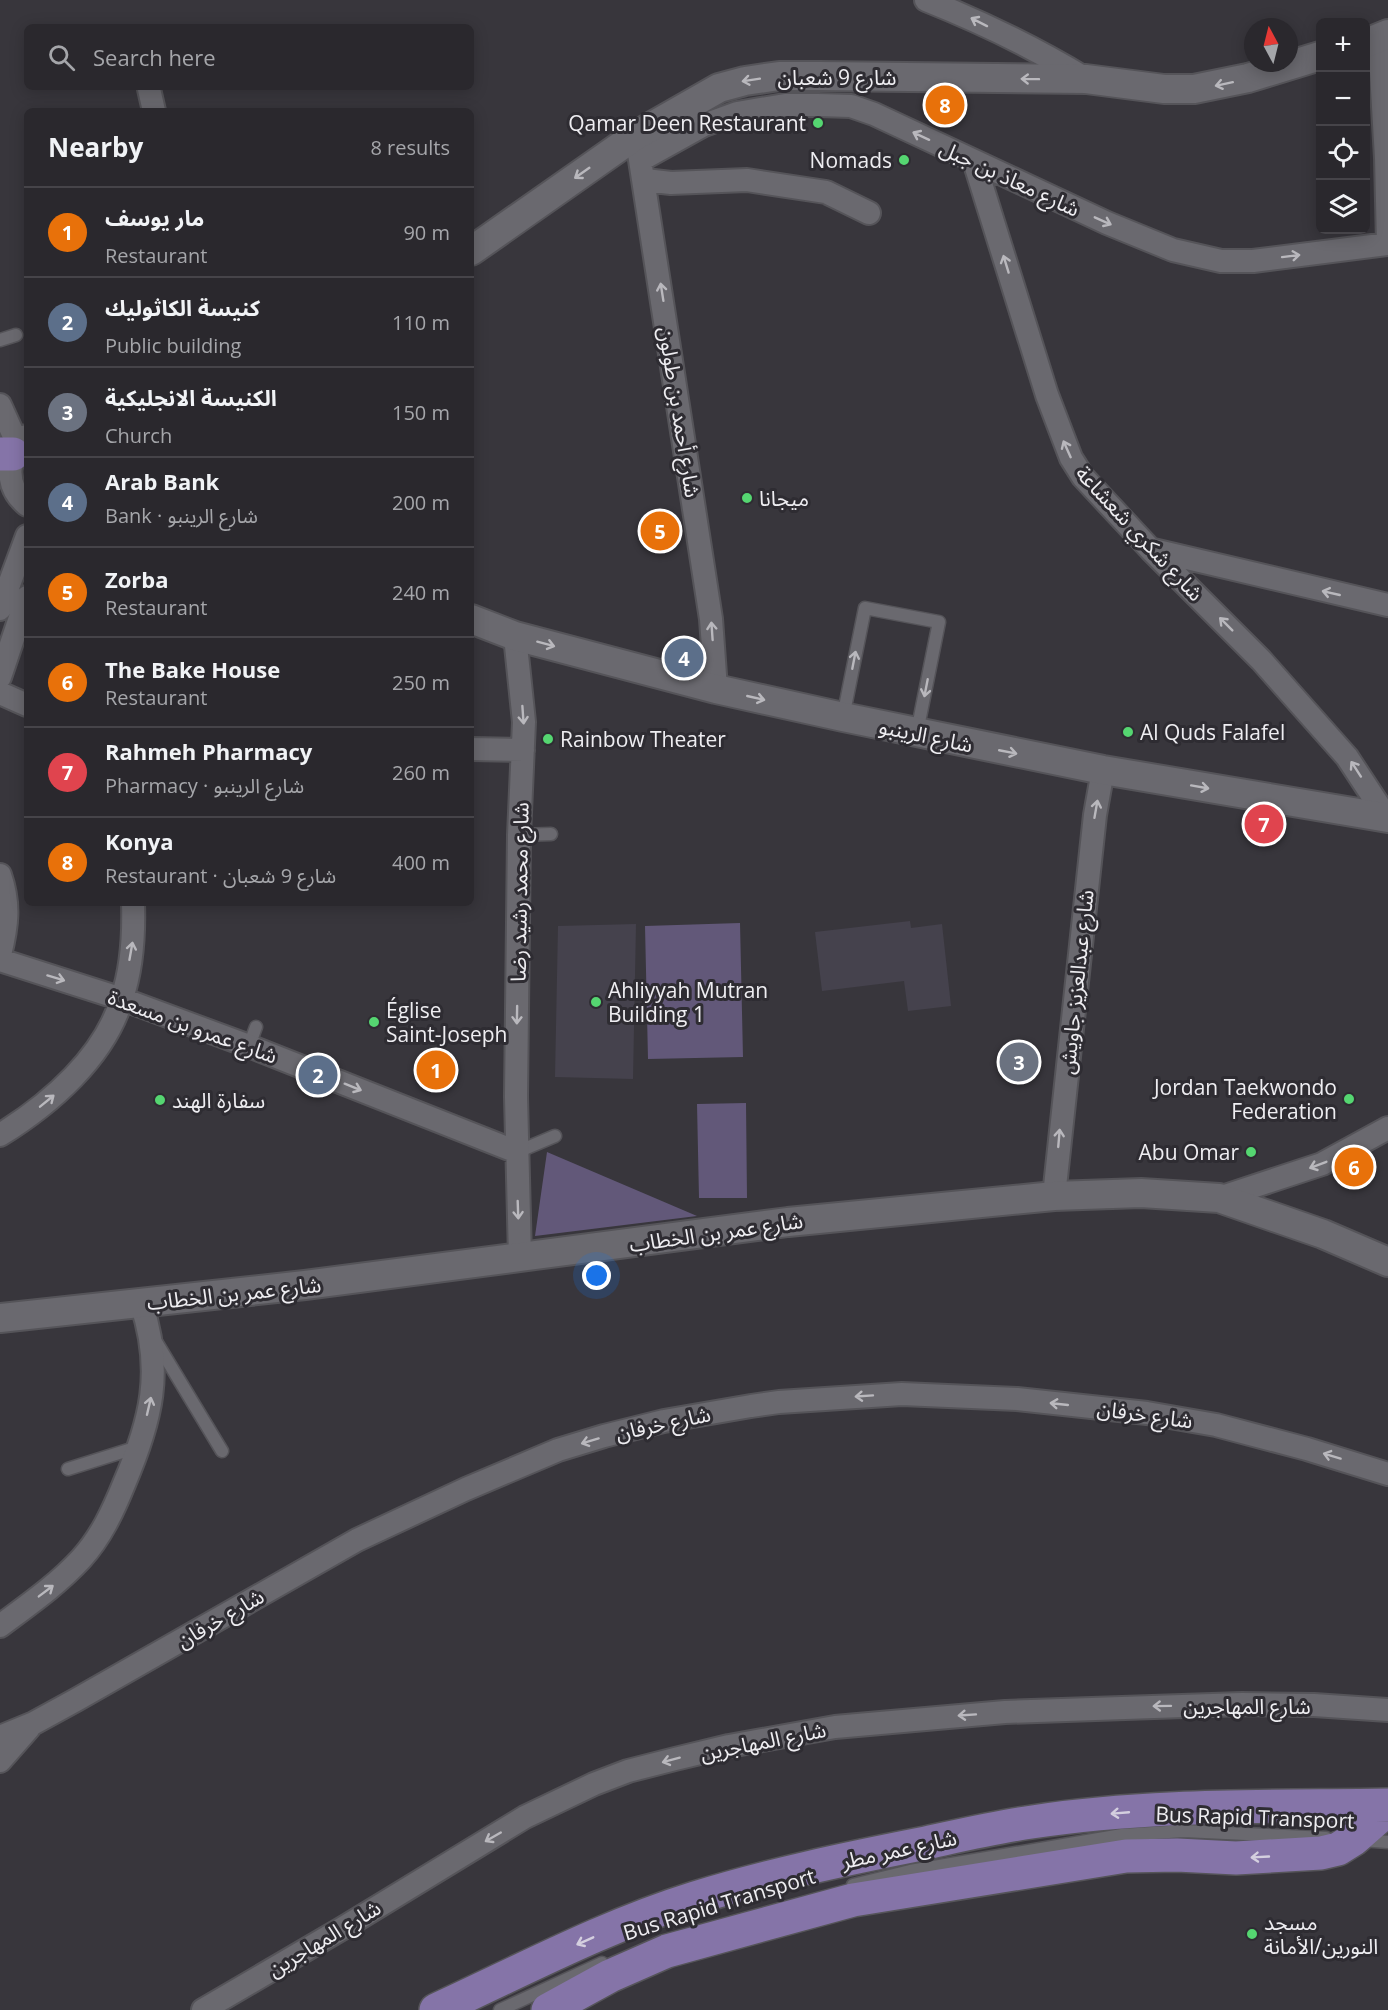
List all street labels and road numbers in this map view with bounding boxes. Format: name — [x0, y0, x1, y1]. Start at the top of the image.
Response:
street label: شارع 9 شعبان — [778, 63, 896, 93]
street label: شارع معاذ بن جبل — [935, 133, 1084, 224]
street label: شارع أحمد بن طولون — [651, 324, 707, 500]
street label: شارع شكري شعشاعة — [1068, 459, 1210, 609]
street label: شارع الرينبو — [876, 711, 975, 761]
street label: شارع محمد رشيد رضا — [503, 802, 537, 982]
street label: شارع عبدالعزيز جاويش — [1052, 888, 1102, 1076]
street label: شارع عمرو بن مسعدة — [104, 982, 282, 1072]
street label: شارع عمر بن الخطاب — [627, 1206, 805, 1260]
street label: شارع عمر بن الخطاب — [146, 1270, 323, 1318]
street label: شارع خرفان — [1095, 1393, 1195, 1437]
street label: شارع خرفان — [613, 1399, 713, 1449]
street label: شارع خرفان — [171, 1582, 270, 1656]
street label: شارع المهاجرين — [1183, 1692, 1311, 1722]
street label: شارع المهاجرين — [698, 1715, 829, 1769]
street label: Bus Rapid Transport — [1155, 1800, 1355, 1834]
street label: شارع عمر مطر — [838, 1823, 960, 1877]
street label: Bus Rapid Transport — [620, 1861, 818, 1947]
street label: شارع المهاجرين — [262, 1893, 387, 1985]

